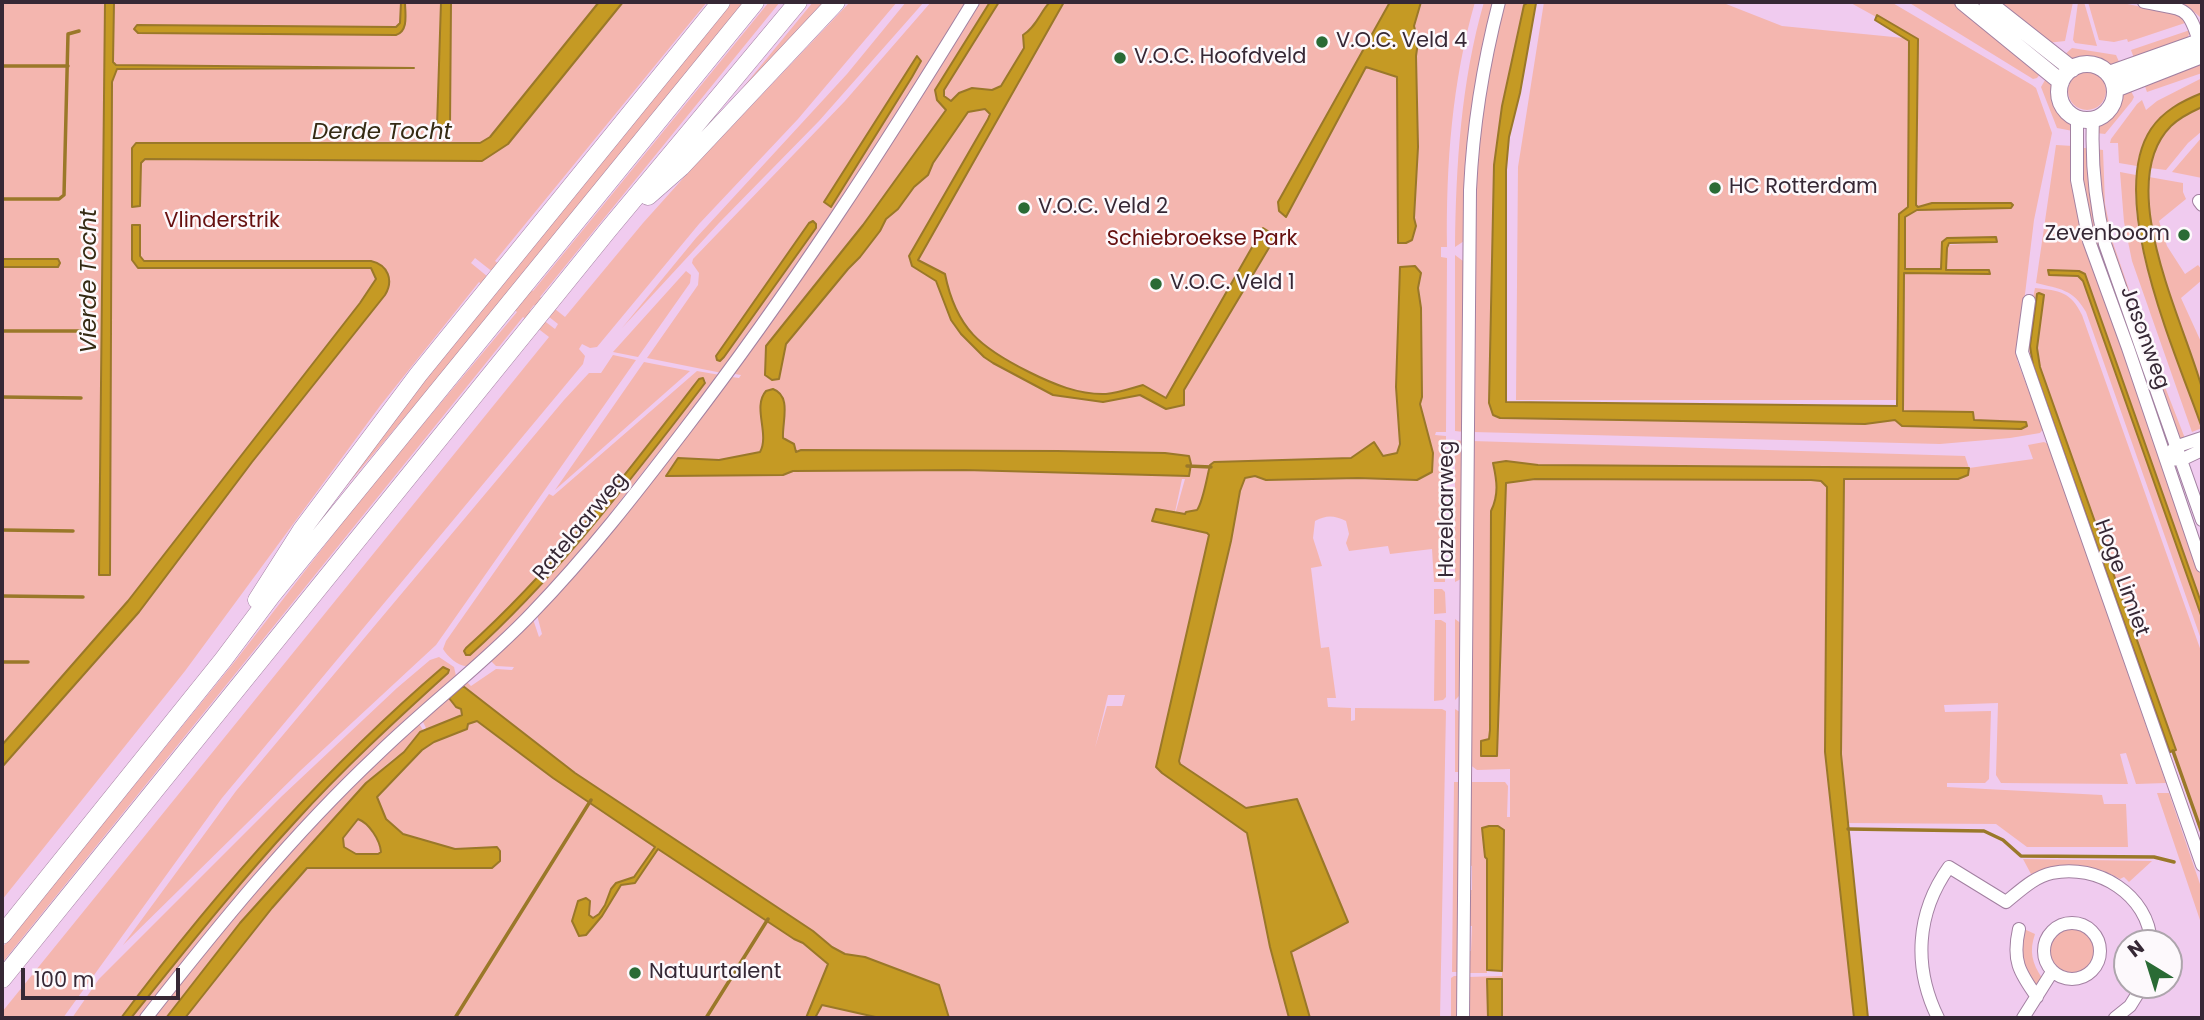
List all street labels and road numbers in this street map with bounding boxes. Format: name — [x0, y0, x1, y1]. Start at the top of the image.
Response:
street label: Jasonweg — [2114, 283, 2174, 393]
street label: Hazelaarweg — [1435, 440, 1461, 578]
street label: Ratelaarweg — [528, 468, 634, 586]
street label: Hoge Limiet — [2088, 516, 2154, 640]

